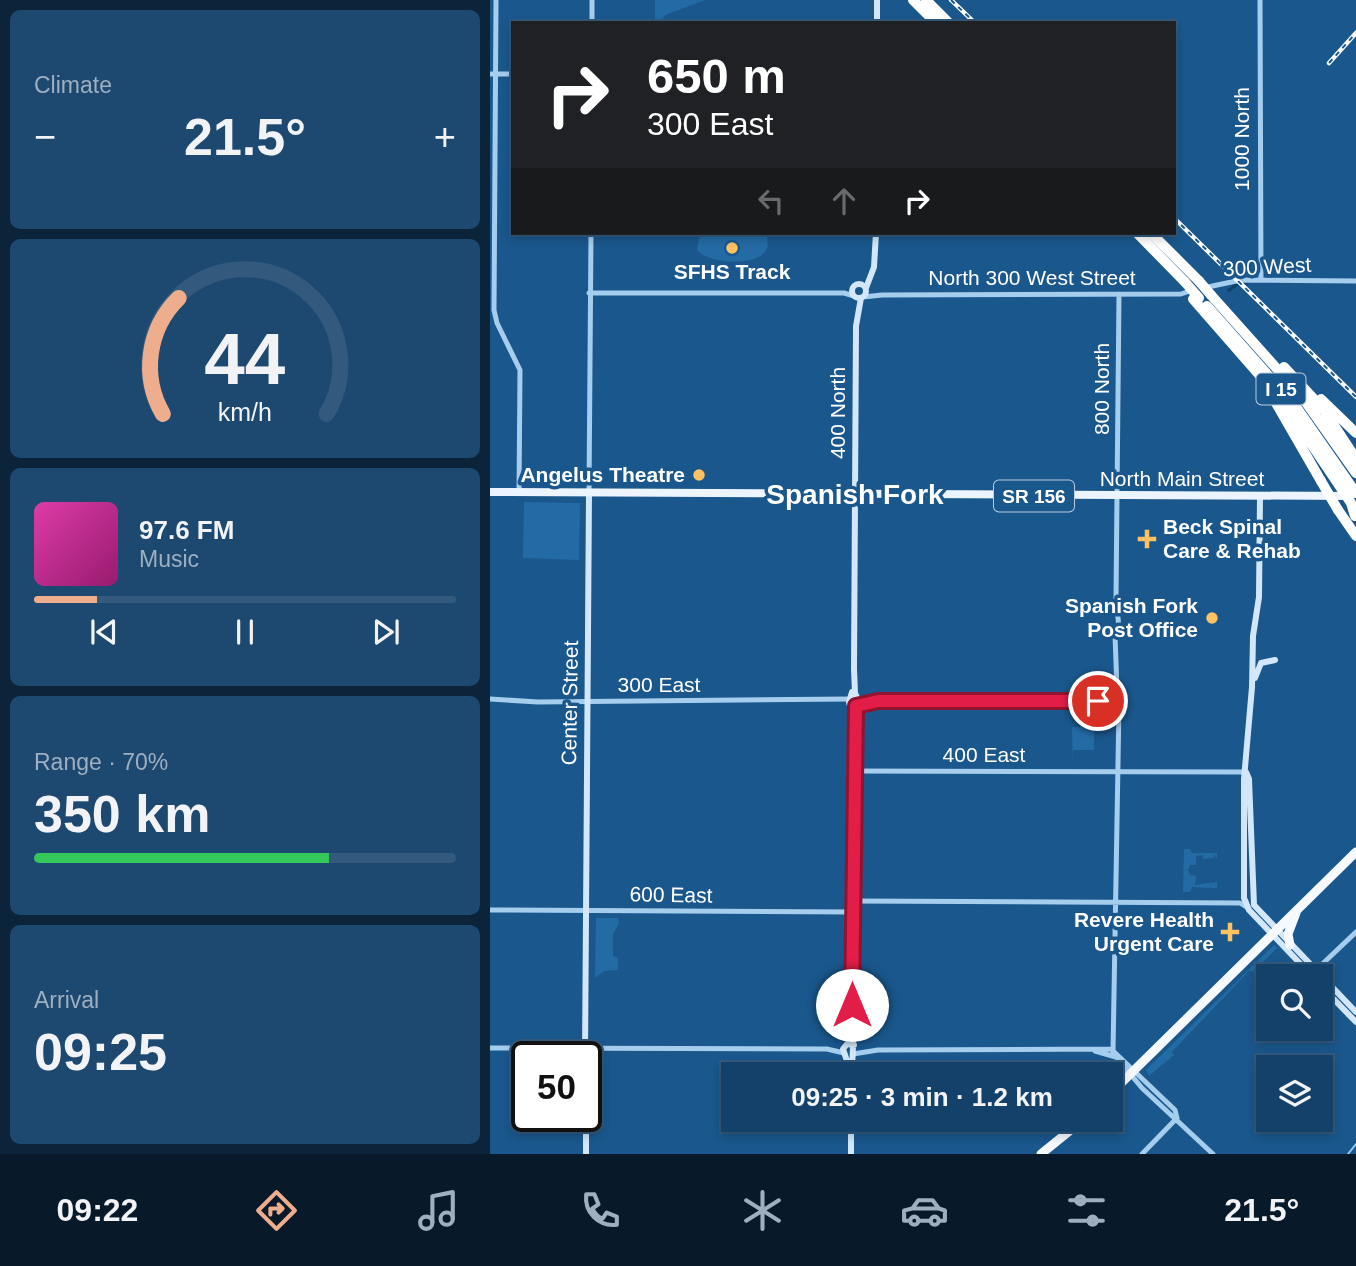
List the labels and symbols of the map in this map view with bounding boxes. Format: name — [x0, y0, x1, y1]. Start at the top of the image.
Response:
street label: 1000 North — [1230, 87, 1253, 191]
marker: SFHS Track — [724, 240, 740, 256]
street label: 300 West — [1222, 253, 1312, 280]
place label: SFHS Track — [674, 260, 791, 283]
street label: North 300 West Street — [928, 266, 1136, 289]
street label: 800 North — [1090, 343, 1113, 435]
street label: 400 North — [826, 367, 849, 459]
road number: I 15 — [1256, 374, 1306, 404]
place label: Angelus Theatre — [520, 463, 685, 486]
marker: Angelus Theatre — [691, 467, 707, 483]
street label: North Main Street — [1100, 467, 1264, 490]
district label: Spanish Fork — [766, 479, 944, 510]
road number: SR 156 — [994, 481, 1074, 512]
place label: Beck Spinal Care & Rehab — [1163, 515, 1301, 562]
marker: Beck Spinal Care & Rehab — [1137, 529, 1157, 549]
place label: Spanish Fork Post Office — [1065, 594, 1198, 641]
marker: Spanish Fork Post Office — [1204, 610, 1220, 626]
street label: Center Street — [557, 640, 582, 766]
pin — [1068, 671, 1128, 731]
street label: 300 East — [618, 673, 701, 696]
street label: 400 East — [943, 743, 1026, 766]
street label: 600 East — [629, 882, 713, 907]
place label: Revere Health Urgent Care — [1074, 908, 1214, 955]
marker: Revere Health Urgent Care — [1220, 922, 1240, 942]
position arrow — [815, 968, 889, 1042]
speed limit sign: 50 — [511, 1041, 602, 1132]

